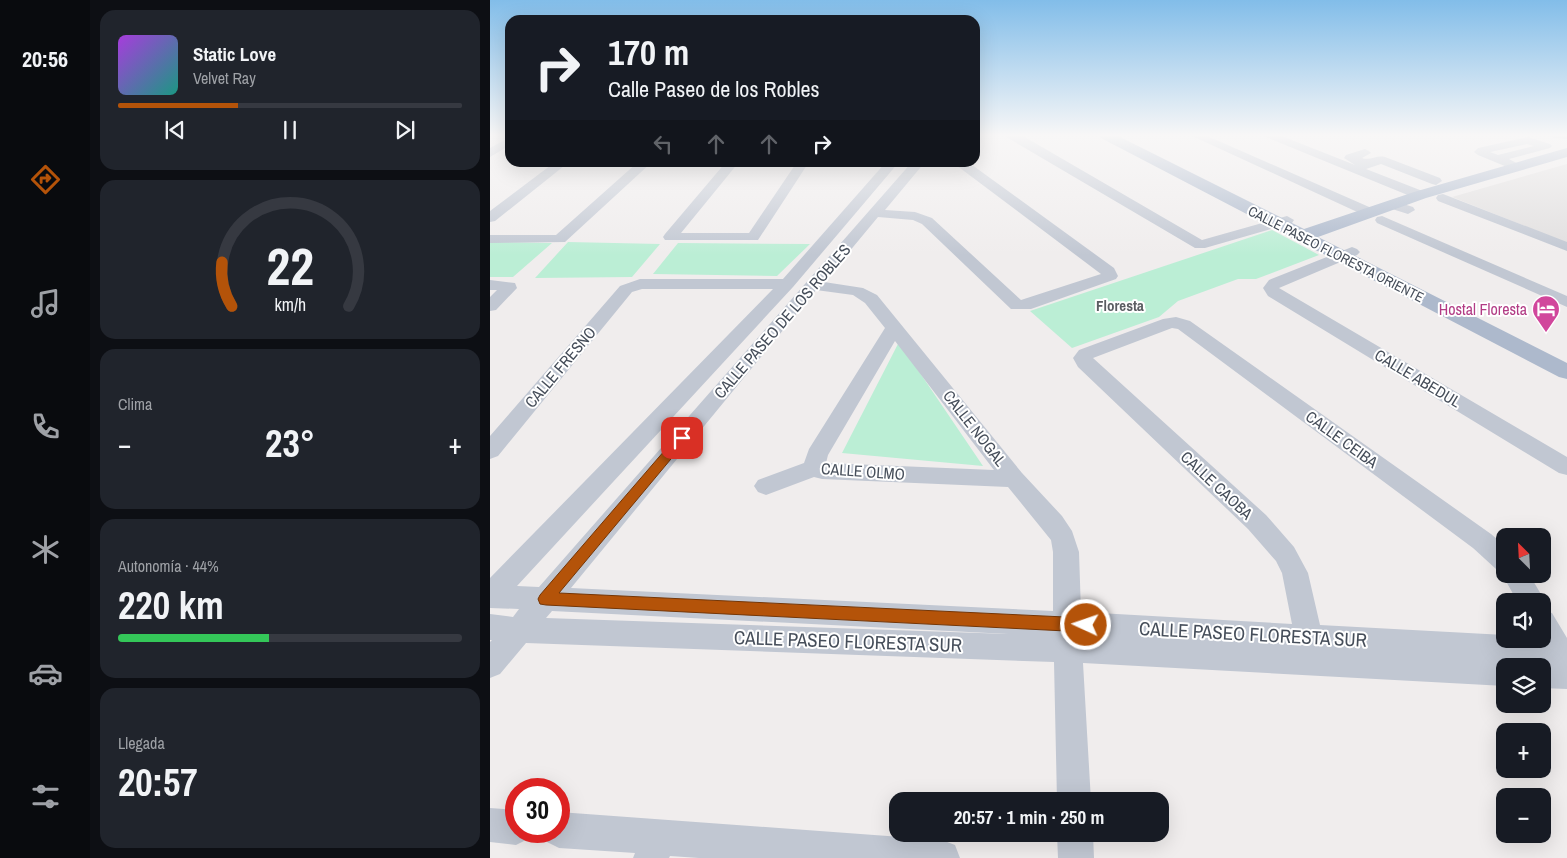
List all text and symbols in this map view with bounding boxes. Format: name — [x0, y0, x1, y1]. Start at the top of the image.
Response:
text: 170 m — [608, 29, 689, 76]
icon: right — [525, 35, 590, 100]
text: Static Love — [193, 41, 276, 67]
text: 20:56 — [22, 44, 68, 74]
text: Velvet Ray — [193, 67, 256, 89]
text: Calle Paseo de los Robles — [608, 74, 820, 104]
icon: previous — [161, 116, 189, 144]
icon: pause — [276, 116, 304, 144]
icon: next — [391, 116, 419, 144]
icon: left — [649, 130, 677, 158]
icon: ahead — [702, 130, 730, 158]
icon: ahead — [755, 130, 783, 158]
icon: right — [808, 130, 836, 158]
icon: directions — [28, 162, 63, 197]
street label: CALLE PASEO FLORESTA ORIENTE — [1245, 202, 1427, 306]
text: 22 — [266, 231, 314, 301]
street label: CALLE PASEO DE LOS ROBLES — [709, 239, 855, 403]
icon: music — [28, 286, 63, 321]
text: km/h — [274, 293, 306, 317]
hotel icon: Hostal Floresta — [1531, 294, 1561, 333]
district label: Floresta — [1096, 295, 1144, 316]
place label: Hostal Floresta — [1439, 298, 1528, 320]
street label: CALLE FRESNO — [519, 322, 601, 412]
street label: CALLE ABEDUL — [1371, 344, 1466, 413]
street label: CALLE NOGAL — [938, 385, 1012, 471]
text: Clima — [118, 393, 152, 415]
street label: CALLE CEIBA — [1301, 405, 1383, 473]
icon: phone — [28, 409, 63, 444]
pin — [661, 417, 703, 459]
text: 23° — [265, 418, 315, 469]
icon: arrive — [668, 424, 696, 452]
text: − — [118, 425, 131, 463]
text: + — [449, 425, 462, 463]
street label: CALLE CAOBA — [1176, 446, 1258, 524]
street label: CALLE OLMO — [820, 457, 906, 485]
north arrow — [1496, 528, 1551, 582]
map controls — [1496, 528, 1551, 843]
icon: climate — [28, 532, 63, 567]
text: Autonomía · 44% — [118, 555, 219, 577]
text: 220 km — [118, 580, 224, 631]
button: sound — [1496, 593, 1551, 648]
position arrow — [1059, 598, 1111, 650]
street label: CALLE PASEO FLORESTA SUR — [1138, 615, 1368, 653]
street label: CALLE PASEO FLORESTA SUR — [734, 624, 962, 658]
icon: car — [28, 656, 63, 691]
button: layers — [1496, 658, 1551, 713]
button: + — [1496, 723, 1551, 778]
text: Llegada — [118, 732, 165, 754]
text: 20:57 — [118, 757, 198, 808]
speed limit sign: 30 — [505, 778, 570, 843]
icon: filters — [28, 779, 63, 814]
button: − — [1496, 788, 1551, 843]
text: 20:57 · 1 min · 250 m — [954, 804, 1104, 830]

